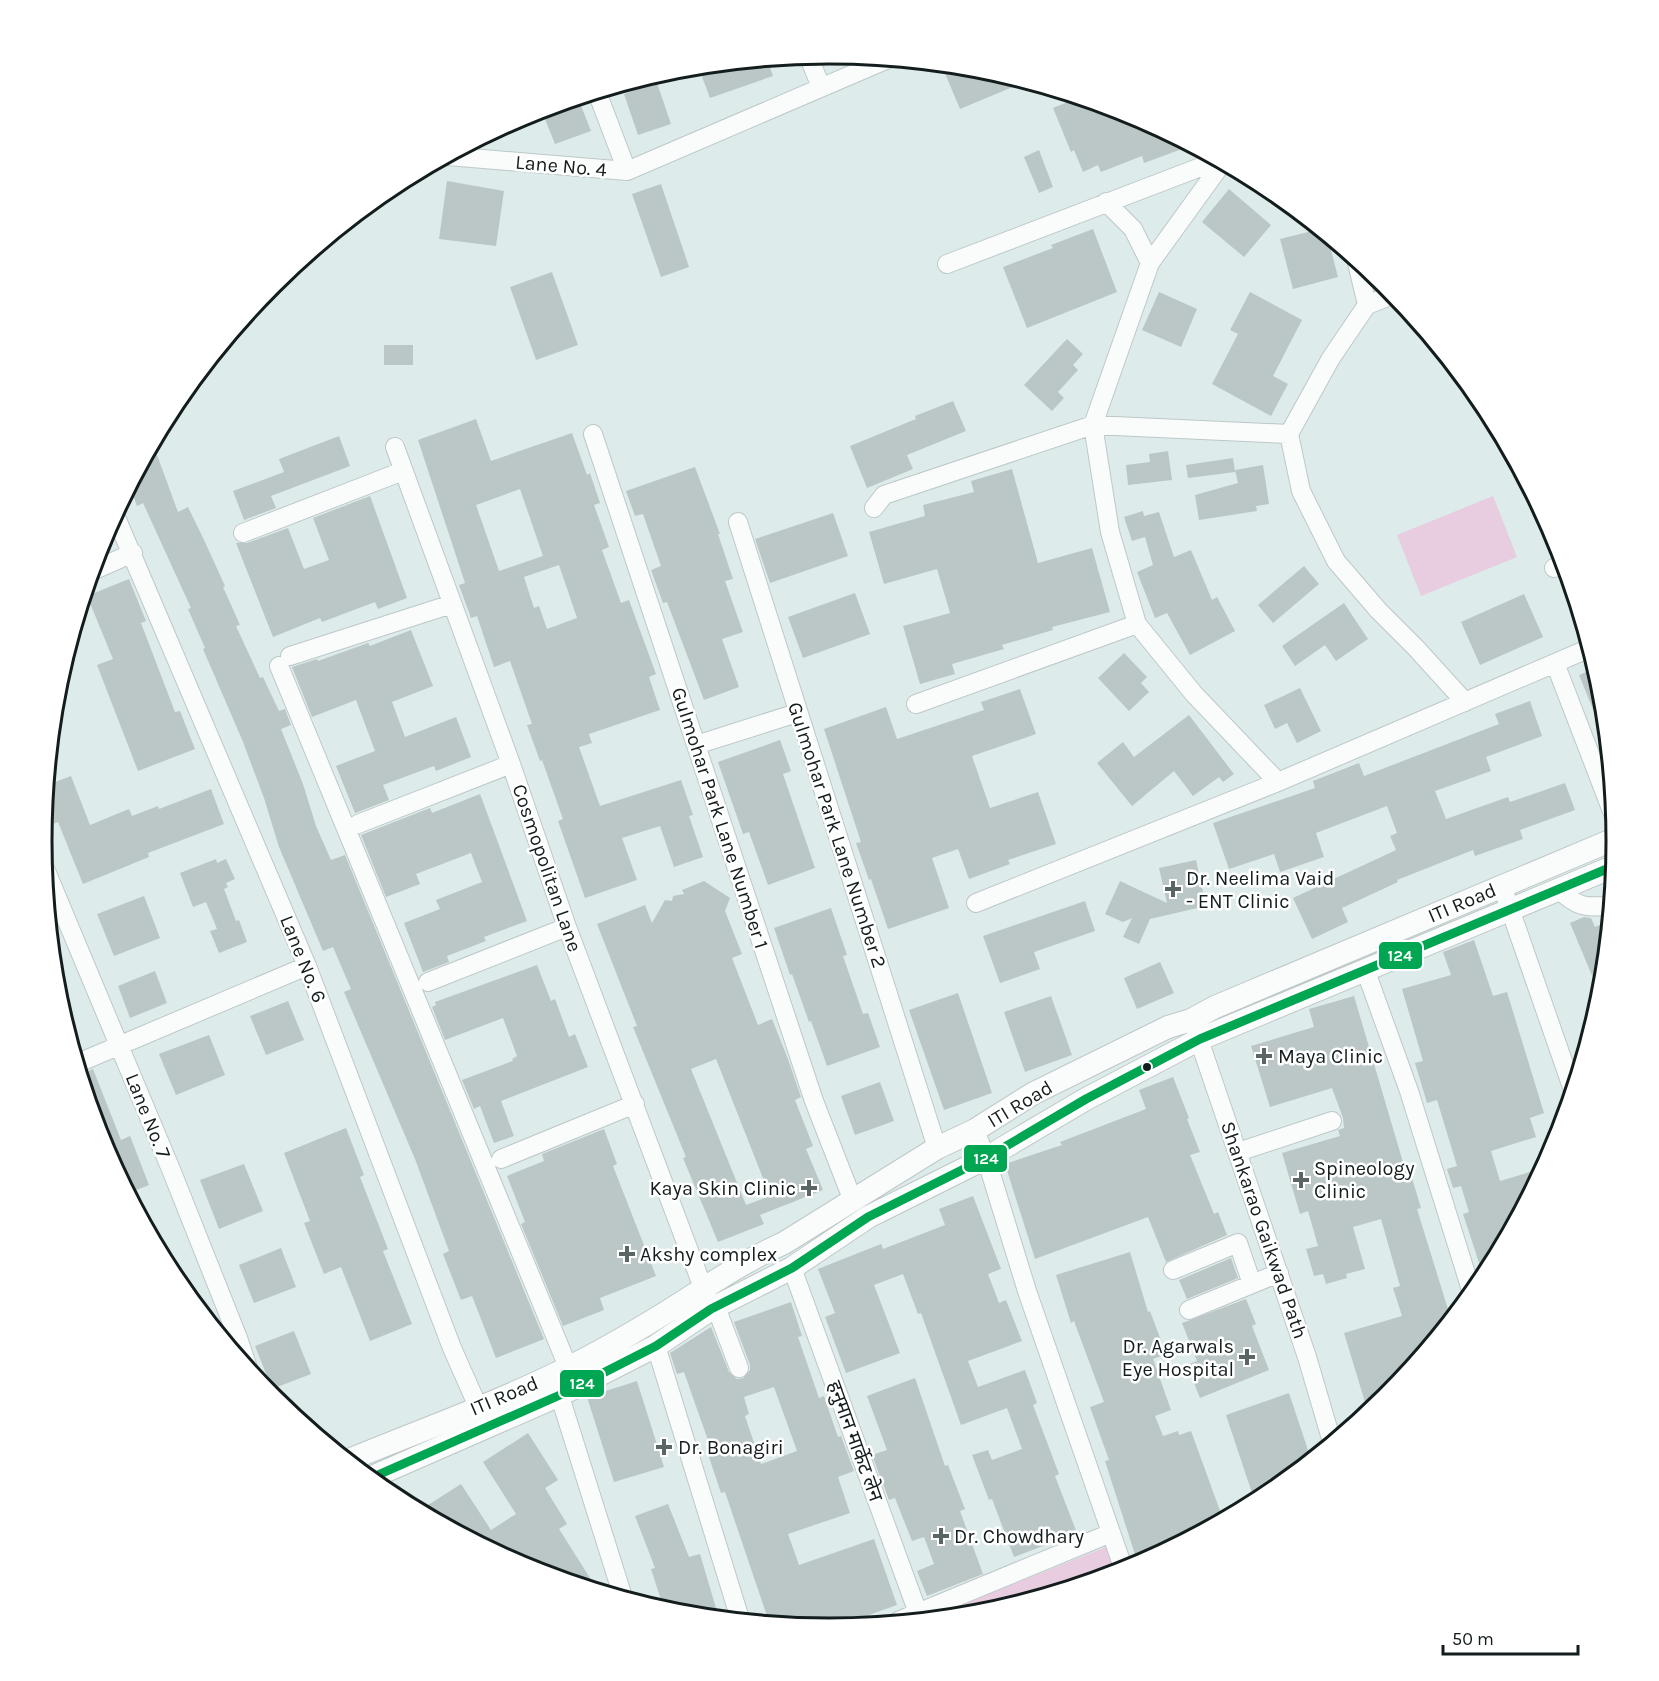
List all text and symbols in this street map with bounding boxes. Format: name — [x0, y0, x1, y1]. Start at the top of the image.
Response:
street label: Lane No. 4 — [514, 151, 608, 181]
street label: Gulmohar Park Lane Number 1 — [667, 684, 773, 952]
street label: Gulmohar Park Lane Number 2 — [783, 699, 891, 971]
street label: Cosmopolitan Lane — [508, 781, 586, 955]
place label: Dr. Neelima Vaid - ENT Clinic — [1186, 867, 1334, 913]
street label: ITI Road — [1424, 878, 1500, 928]
marker: Dr. Neelima Vaid - ENT Clinic — [1164, 880, 1182, 898]
street label: Lane No. 6 — [275, 912, 331, 1006]
line badge: 124 — [1378, 941, 1423, 970]
text: 124 — [1388, 946, 1413, 965]
place label: Maya Clinic — [1278, 1045, 1383, 1068]
marker: Maya Clinic — [1255, 1047, 1273, 1065]
unlabelled marker — [1141, 1061, 1153, 1073]
street label: Lane No. 7 — [121, 1070, 176, 1162]
street label: ITI Road — [983, 1076, 1057, 1132]
street label: Shankarao Gaikwad Path — [1216, 1118, 1312, 1342]
line badge: 124 — [963, 1144, 1008, 1173]
text: 124 — [974, 1149, 999, 1168]
place label: Spineology Clinic — [1314, 1157, 1414, 1203]
marker: Spineology Clinic — [1292, 1171, 1310, 1189]
place label: Kaya Skin Clinic — [649, 1177, 796, 1200]
marker: Kaya Skin Clinic — [800, 1179, 818, 1197]
place label: Akshy complex — [640, 1243, 777, 1266]
marker: Akshy complex — [618, 1245, 636, 1263]
place label: Dr. Agarwals Eye Hospital — [1122, 1335, 1234, 1381]
marker: Dr. Agarwals Eye Hospital — [1238, 1348, 1256, 1366]
line badge: 124 — [559, 1369, 605, 1398]
street label: ITI Road — [466, 1371, 542, 1421]
text: 124 — [570, 1374, 595, 1393]
street label: हनुमान मार्केट लेन — [822, 1377, 889, 1506]
place label: Dr. Bonagiri — [678, 1436, 784, 1459]
marker: Dr. Bonagiri — [655, 1438, 673, 1456]
place label: Dr. Chowdhary — [954, 1525, 1084, 1548]
marker: Dr. Chowdhary — [932, 1527, 950, 1545]
scale bar — [1443, 1618, 1578, 1656]
text: 50 m — [1452, 1628, 1494, 1650]

